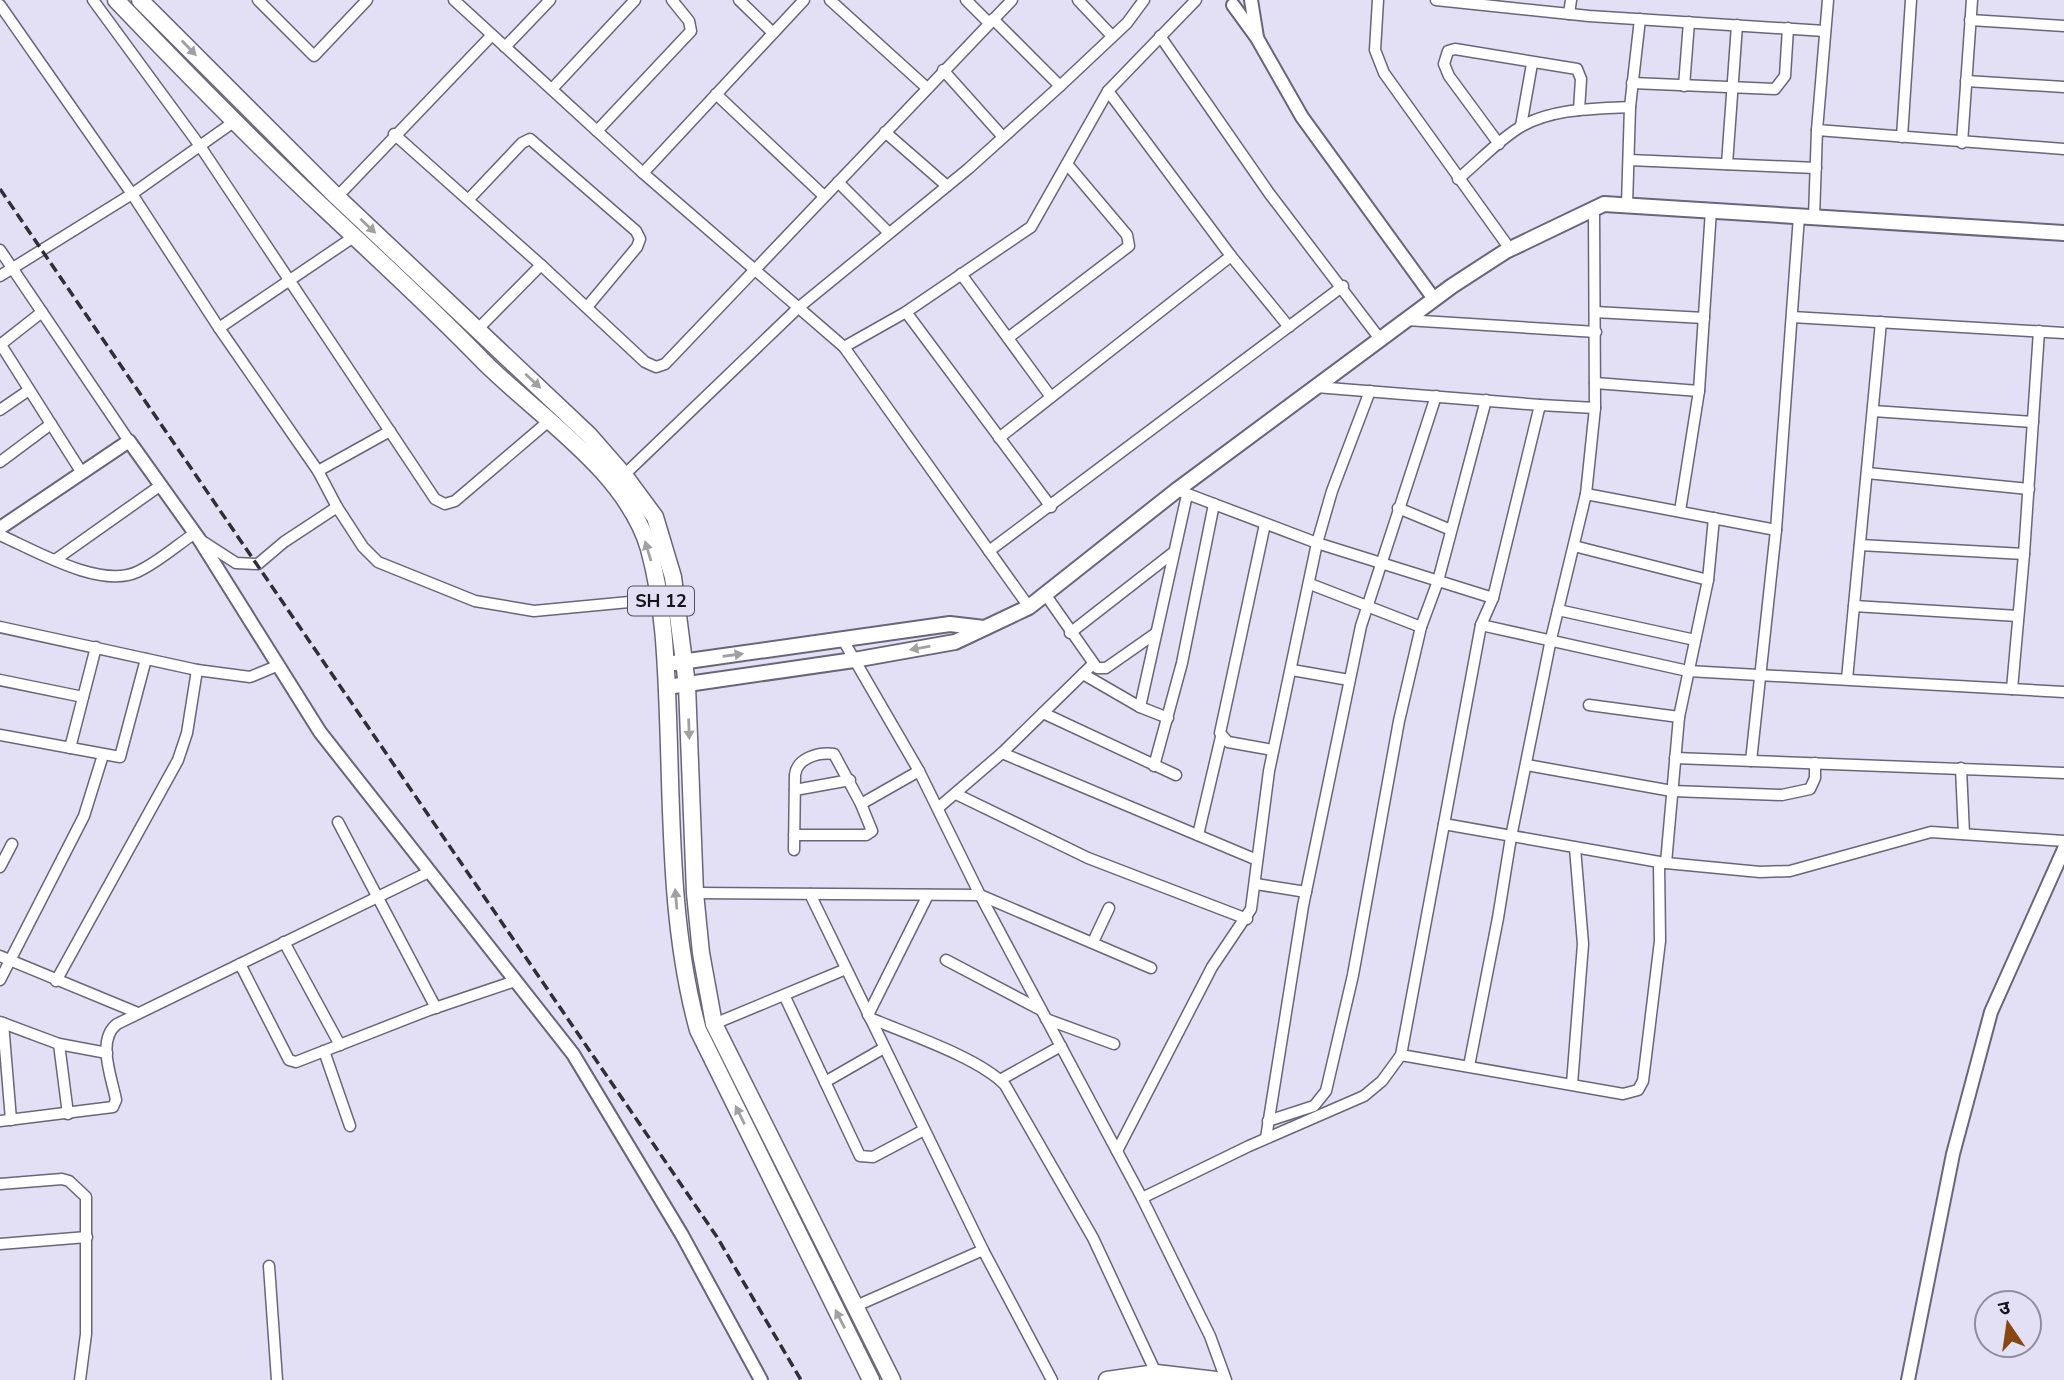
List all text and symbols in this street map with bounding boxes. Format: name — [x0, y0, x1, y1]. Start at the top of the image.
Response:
one-way arrow — [181, 40, 197, 56]
one-way arrow — [359, 217, 376, 233]
one-way arrow — [524, 373, 541, 389]
one-way arrow — [643, 540, 653, 561]
road number: SH 12 — [628, 586, 694, 616]
one-way arrow — [909, 643, 931, 654]
one-way arrow — [722, 650, 744, 661]
one-way arrow — [683, 719, 694, 741]
one-way arrow — [670, 888, 681, 910]
one-way arrow — [734, 1105, 745, 1125]
north arrow — [1973, 1289, 2043, 1359]
text: उ — [1996, 1294, 2014, 1322]
one-way arrow — [834, 1309, 845, 1329]

